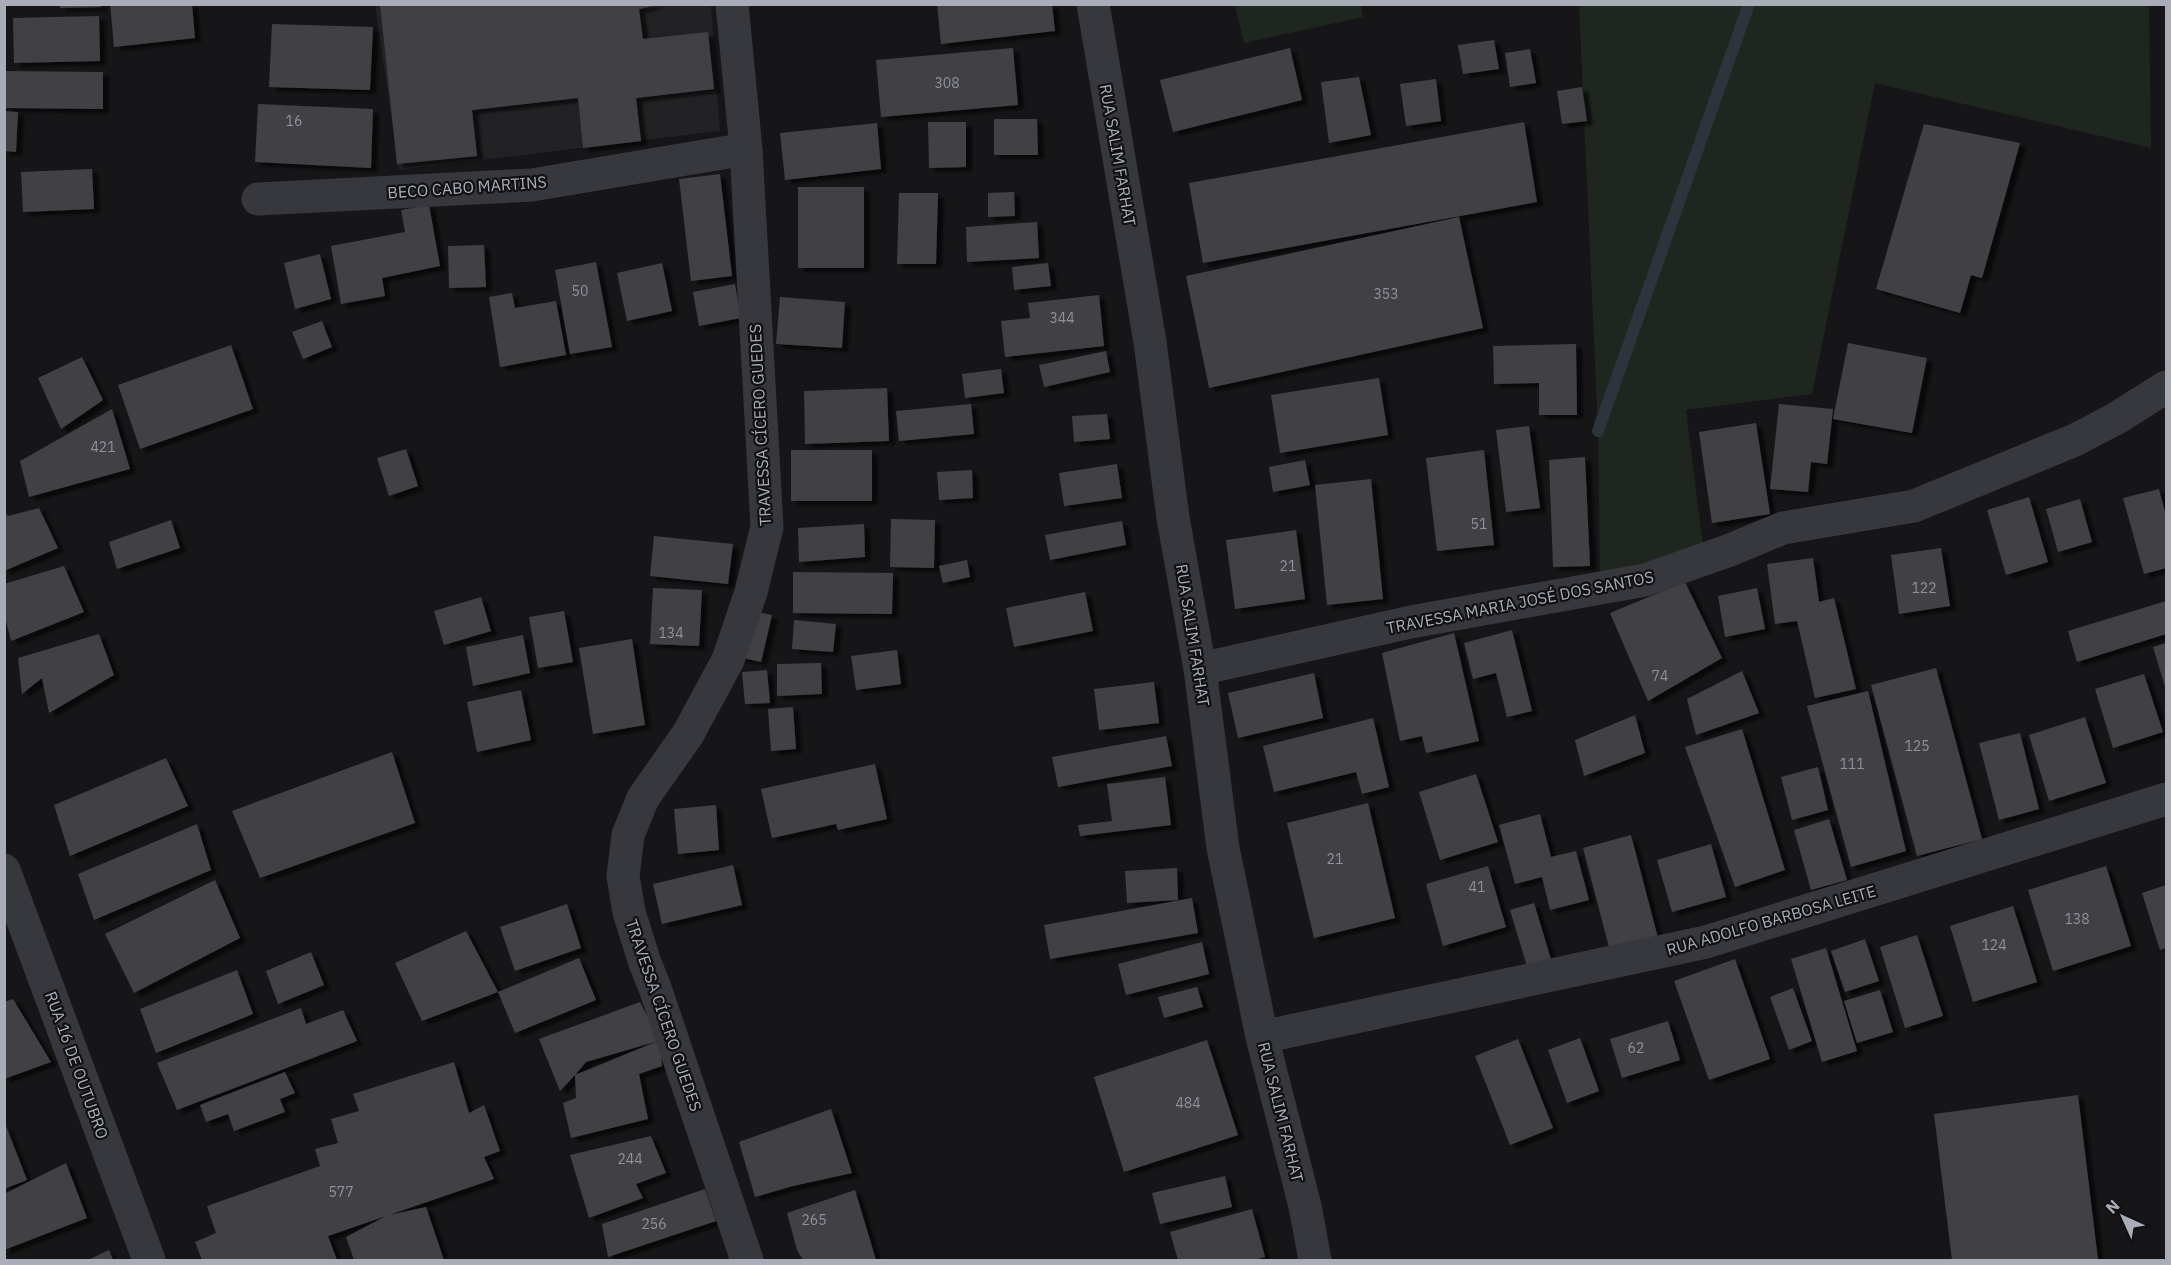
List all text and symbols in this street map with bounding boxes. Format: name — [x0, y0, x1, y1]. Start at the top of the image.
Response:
house number: 308 — [934, 74, 960, 92]
street label: RUA SALIM FARHAT — [1096, 82, 1140, 228]
house number: 16 — [286, 112, 302, 130]
street label: BECO CABO MARTINS — [387, 171, 547, 203]
house number: 50 — [572, 282, 588, 300]
house number: 353 — [1373, 285, 1399, 303]
house number: 344 — [1049, 309, 1075, 327]
street label: TRAVESSA CÍCERO GUEDES — [744, 324, 775, 526]
house number: 421 — [90, 438, 116, 456]
house number: 51 — [1471, 515, 1487, 533]
house number: 21 — [1280, 557, 1296, 575]
street label: RUA SALIM FARHAT — [1172, 562, 1214, 708]
street label: TRAVESSA MARIA JOSÉ DOS SANTOS — [1384, 565, 1655, 638]
house number: 122 — [1911, 579, 1937, 597]
house number: 134 — [658, 624, 684, 642]
house number: 74 — [1652, 667, 1668, 685]
house number: 125 — [1904, 737, 1930, 755]
house number: 111 — [1839, 755, 1865, 773]
house number: 21 — [1327, 850, 1343, 868]
house number: 41 — [1469, 878, 1485, 896]
street label: RUA ADOLFO BARBOSA LEITE — [1664, 881, 1878, 959]
house number: 138 — [2064, 910, 2090, 928]
street label: TRAVESSA CÍCERO GUEDES — [622, 916, 707, 1114]
house number: 124 — [1981, 936, 2007, 954]
street label: RUA 16 DE OUTUBRO — [41, 988, 113, 1142]
house number: 62 — [1628, 1039, 1644, 1057]
street label: RUA SALIM FARHAT — [1254, 1040, 1308, 1184]
house number: 484 — [1175, 1094, 1201, 1112]
house number: 244 — [617, 1150, 643, 1168]
house number: 577 — [328, 1183, 354, 1201]
north arrow — [2093, 1187, 2153, 1247]
text: N — [2101, 1195, 2124, 1218]
house number: 265 — [801, 1211, 827, 1229]
house number: 256 — [641, 1215, 667, 1233]

